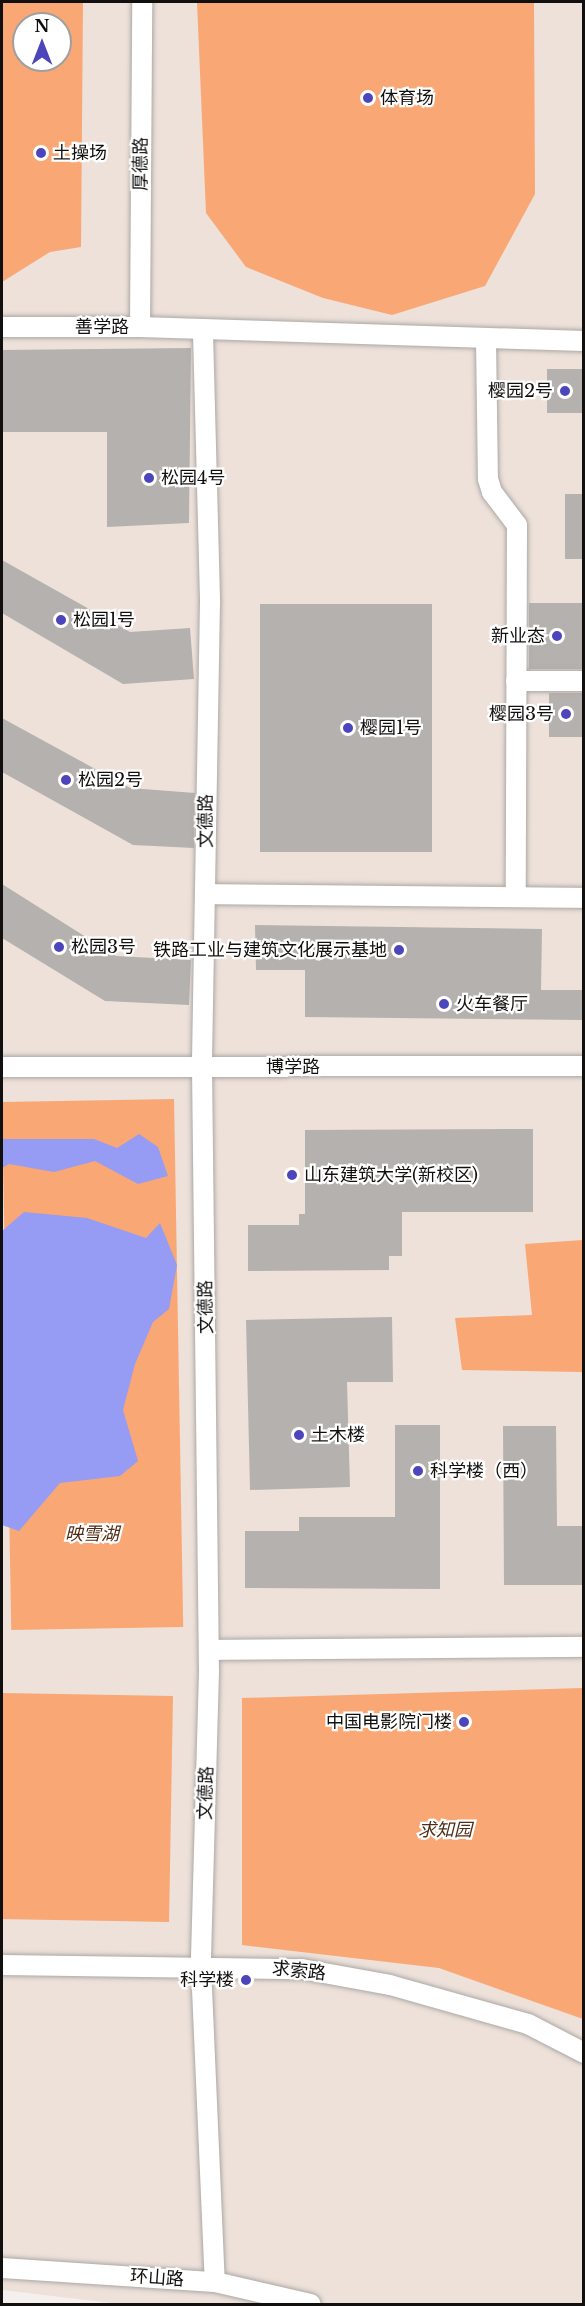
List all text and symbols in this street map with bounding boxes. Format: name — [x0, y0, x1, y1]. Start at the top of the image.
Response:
north arrow — [12, 12, 72, 72]
text: N — [34, 16, 50, 36]
place label: 体育场 — [380, 87, 434, 109]
marker: 体育场 — [361, 91, 375, 105]
street label: 厚德路 — [130, 137, 152, 191]
place label: 土操场 — [53, 142, 107, 164]
marker: 土操场 — [34, 146, 48, 160]
street label: 善学路 — [75, 316, 129, 338]
place label: 樱园2号 — [488, 380, 553, 402]
marker: 樱园2号 — [558, 384, 572, 398]
place label: 松园4号 — [161, 467, 226, 489]
marker: 松园4号 — [142, 471, 156, 485]
place label: 松园1号 — [73, 609, 135, 631]
marker: 松园1号 — [54, 613, 68, 627]
place label: 新业态 — [491, 625, 545, 647]
marker: 新业态 — [550, 629, 564, 643]
place label: 樱园3号 — [489, 703, 554, 725]
marker: 樱园3号 — [559, 707, 573, 721]
place label: 樱园1号 — [360, 717, 422, 739]
marker: 樱园1号 — [341, 721, 355, 735]
place label: 松园2号 — [78, 769, 143, 791]
marker: 松园2号 — [59, 773, 73, 787]
street label: 文德路 — [195, 794, 217, 848]
place label: 松园3号 — [71, 936, 136, 958]
place label: 铁路工业与建筑文化展示基地 — [153, 939, 387, 961]
marker: 松园3号 — [52, 940, 66, 954]
marker: 铁路工业与建筑文化展示基地 — [392, 943, 406, 957]
place label: 火车餐厅 — [456, 993, 528, 1015]
marker: 火车餐厅 — [437, 997, 451, 1011]
street label: 博学路 — [266, 1056, 320, 1078]
place label: 山东建筑大学(新校区) — [304, 1164, 478, 1186]
marker: 山东建筑大学(新校区) — [285, 1168, 299, 1182]
street label: 文德路 — [195, 1280, 217, 1334]
place label: 土木楼 — [311, 1424, 365, 1446]
marker: 土木楼 — [292, 1428, 306, 1442]
place label: 科学楼（西） — [430, 1460, 538, 1482]
marker: 科学楼（西） — [411, 1464, 425, 1478]
park label: 映雪湖 — [65, 1523, 119, 1545]
place label: 中国电影院门楼 — [326, 1711, 452, 1733]
marker: 中国电影院门楼 — [457, 1715, 471, 1729]
street label: 文德路 — [194, 1766, 218, 1820]
park label: 求知园 — [418, 1819, 472, 1841]
street label: 求索路 — [271, 1957, 327, 1985]
place label: 科学楼 — [180, 1969, 234, 1991]
marker: 科学楼 — [239, 1973, 253, 1987]
street label: 环山路 — [129, 2265, 185, 2291]

